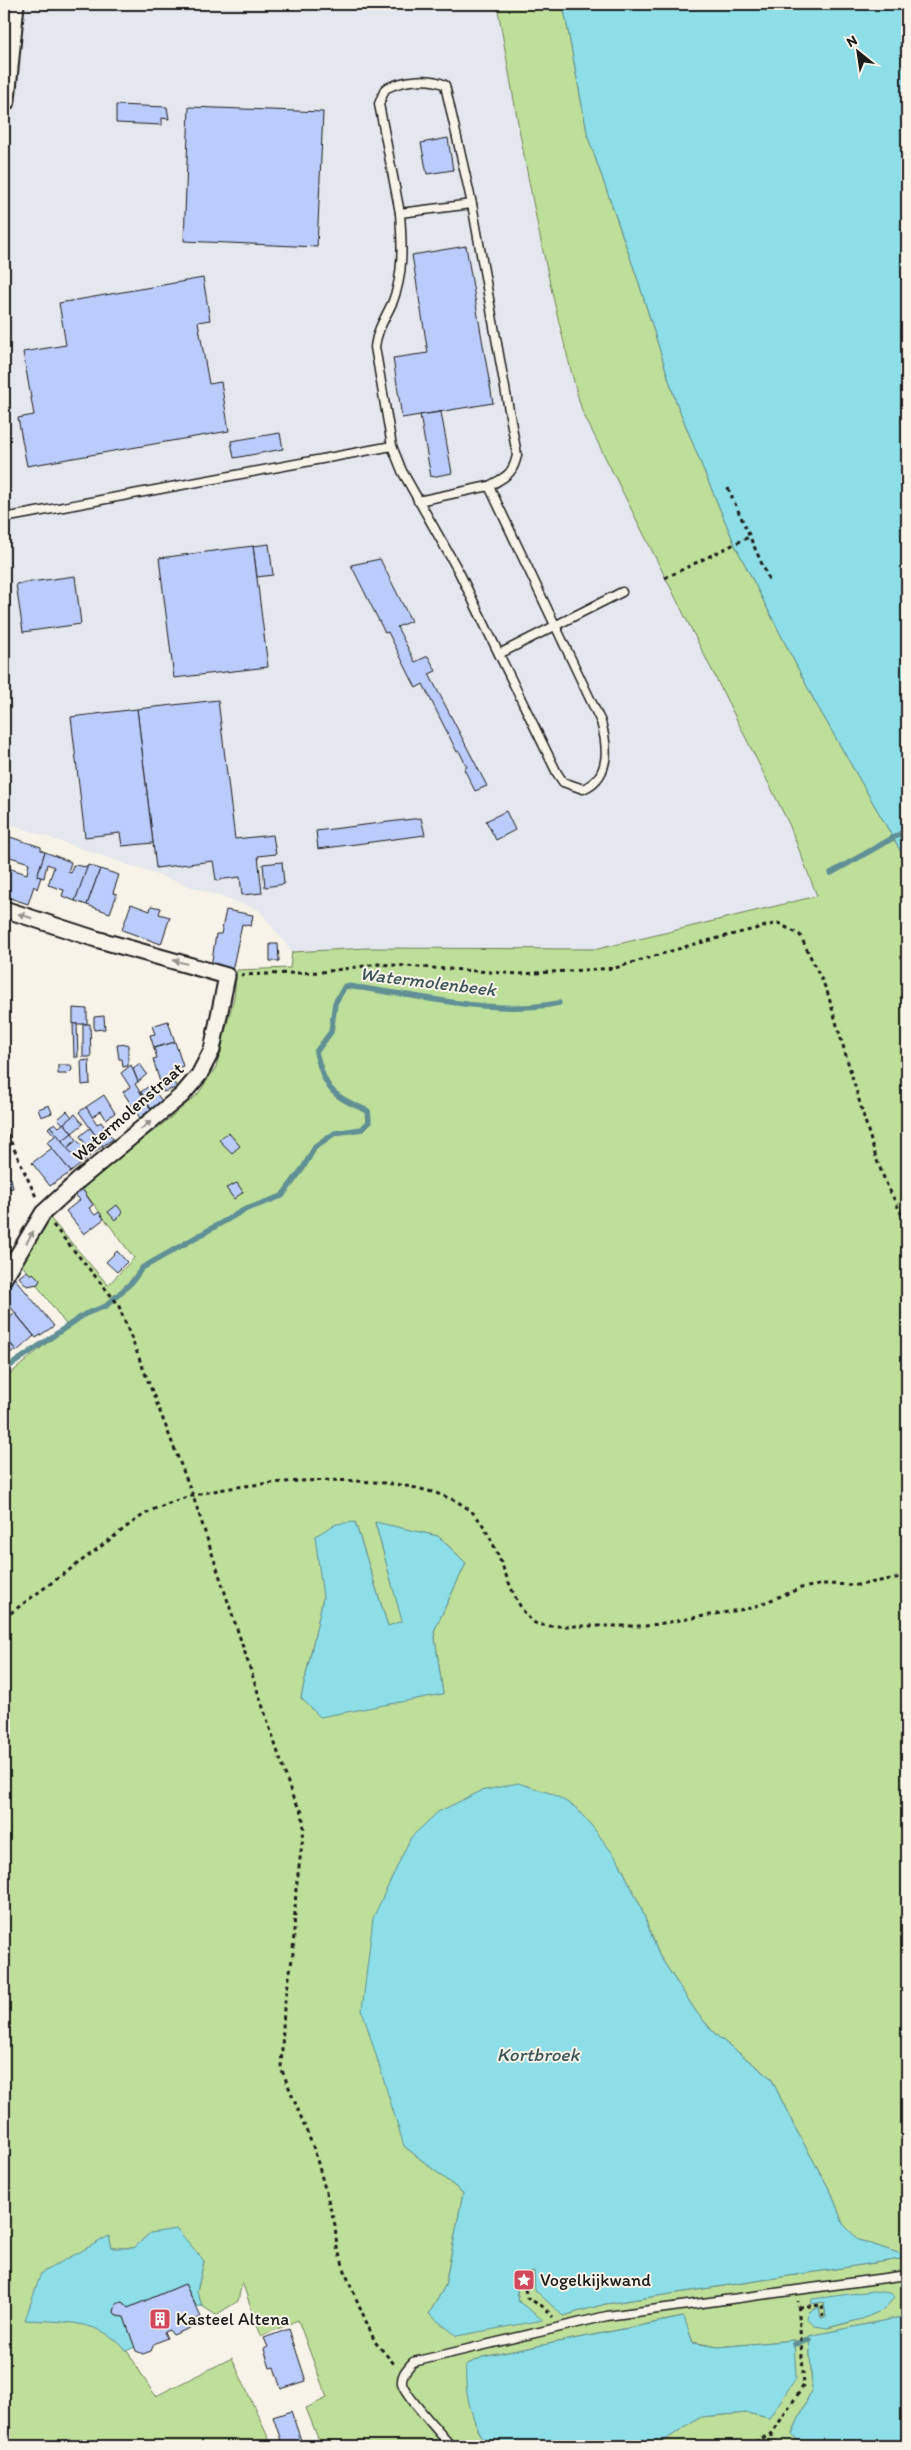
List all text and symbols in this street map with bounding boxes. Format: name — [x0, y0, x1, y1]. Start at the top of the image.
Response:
north arrow — [834, 28, 884, 78]
text: N — [843, 31, 860, 51]
one-way arrow — [17, 911, 32, 919]
one-way arrow — [173, 958, 188, 966]
water label: Watermolenbeek — [359, 962, 498, 1001]
street label: Watermolenstraat — [68, 1058, 188, 1166]
one-way arrow — [140, 1120, 152, 1131]
one-way arrow — [25, 1230, 34, 1243]
water label: Kortbroek — [497, 2043, 580, 2066]
place icon: Vogelkijkwand — [512, 2268, 536, 2292]
place label: Vogelkijkwand — [540, 2269, 651, 2291]
building icon: Kasteel Altena — [148, 2307, 172, 2331]
place label: Kasteel Altena — [176, 2308, 289, 2330]

